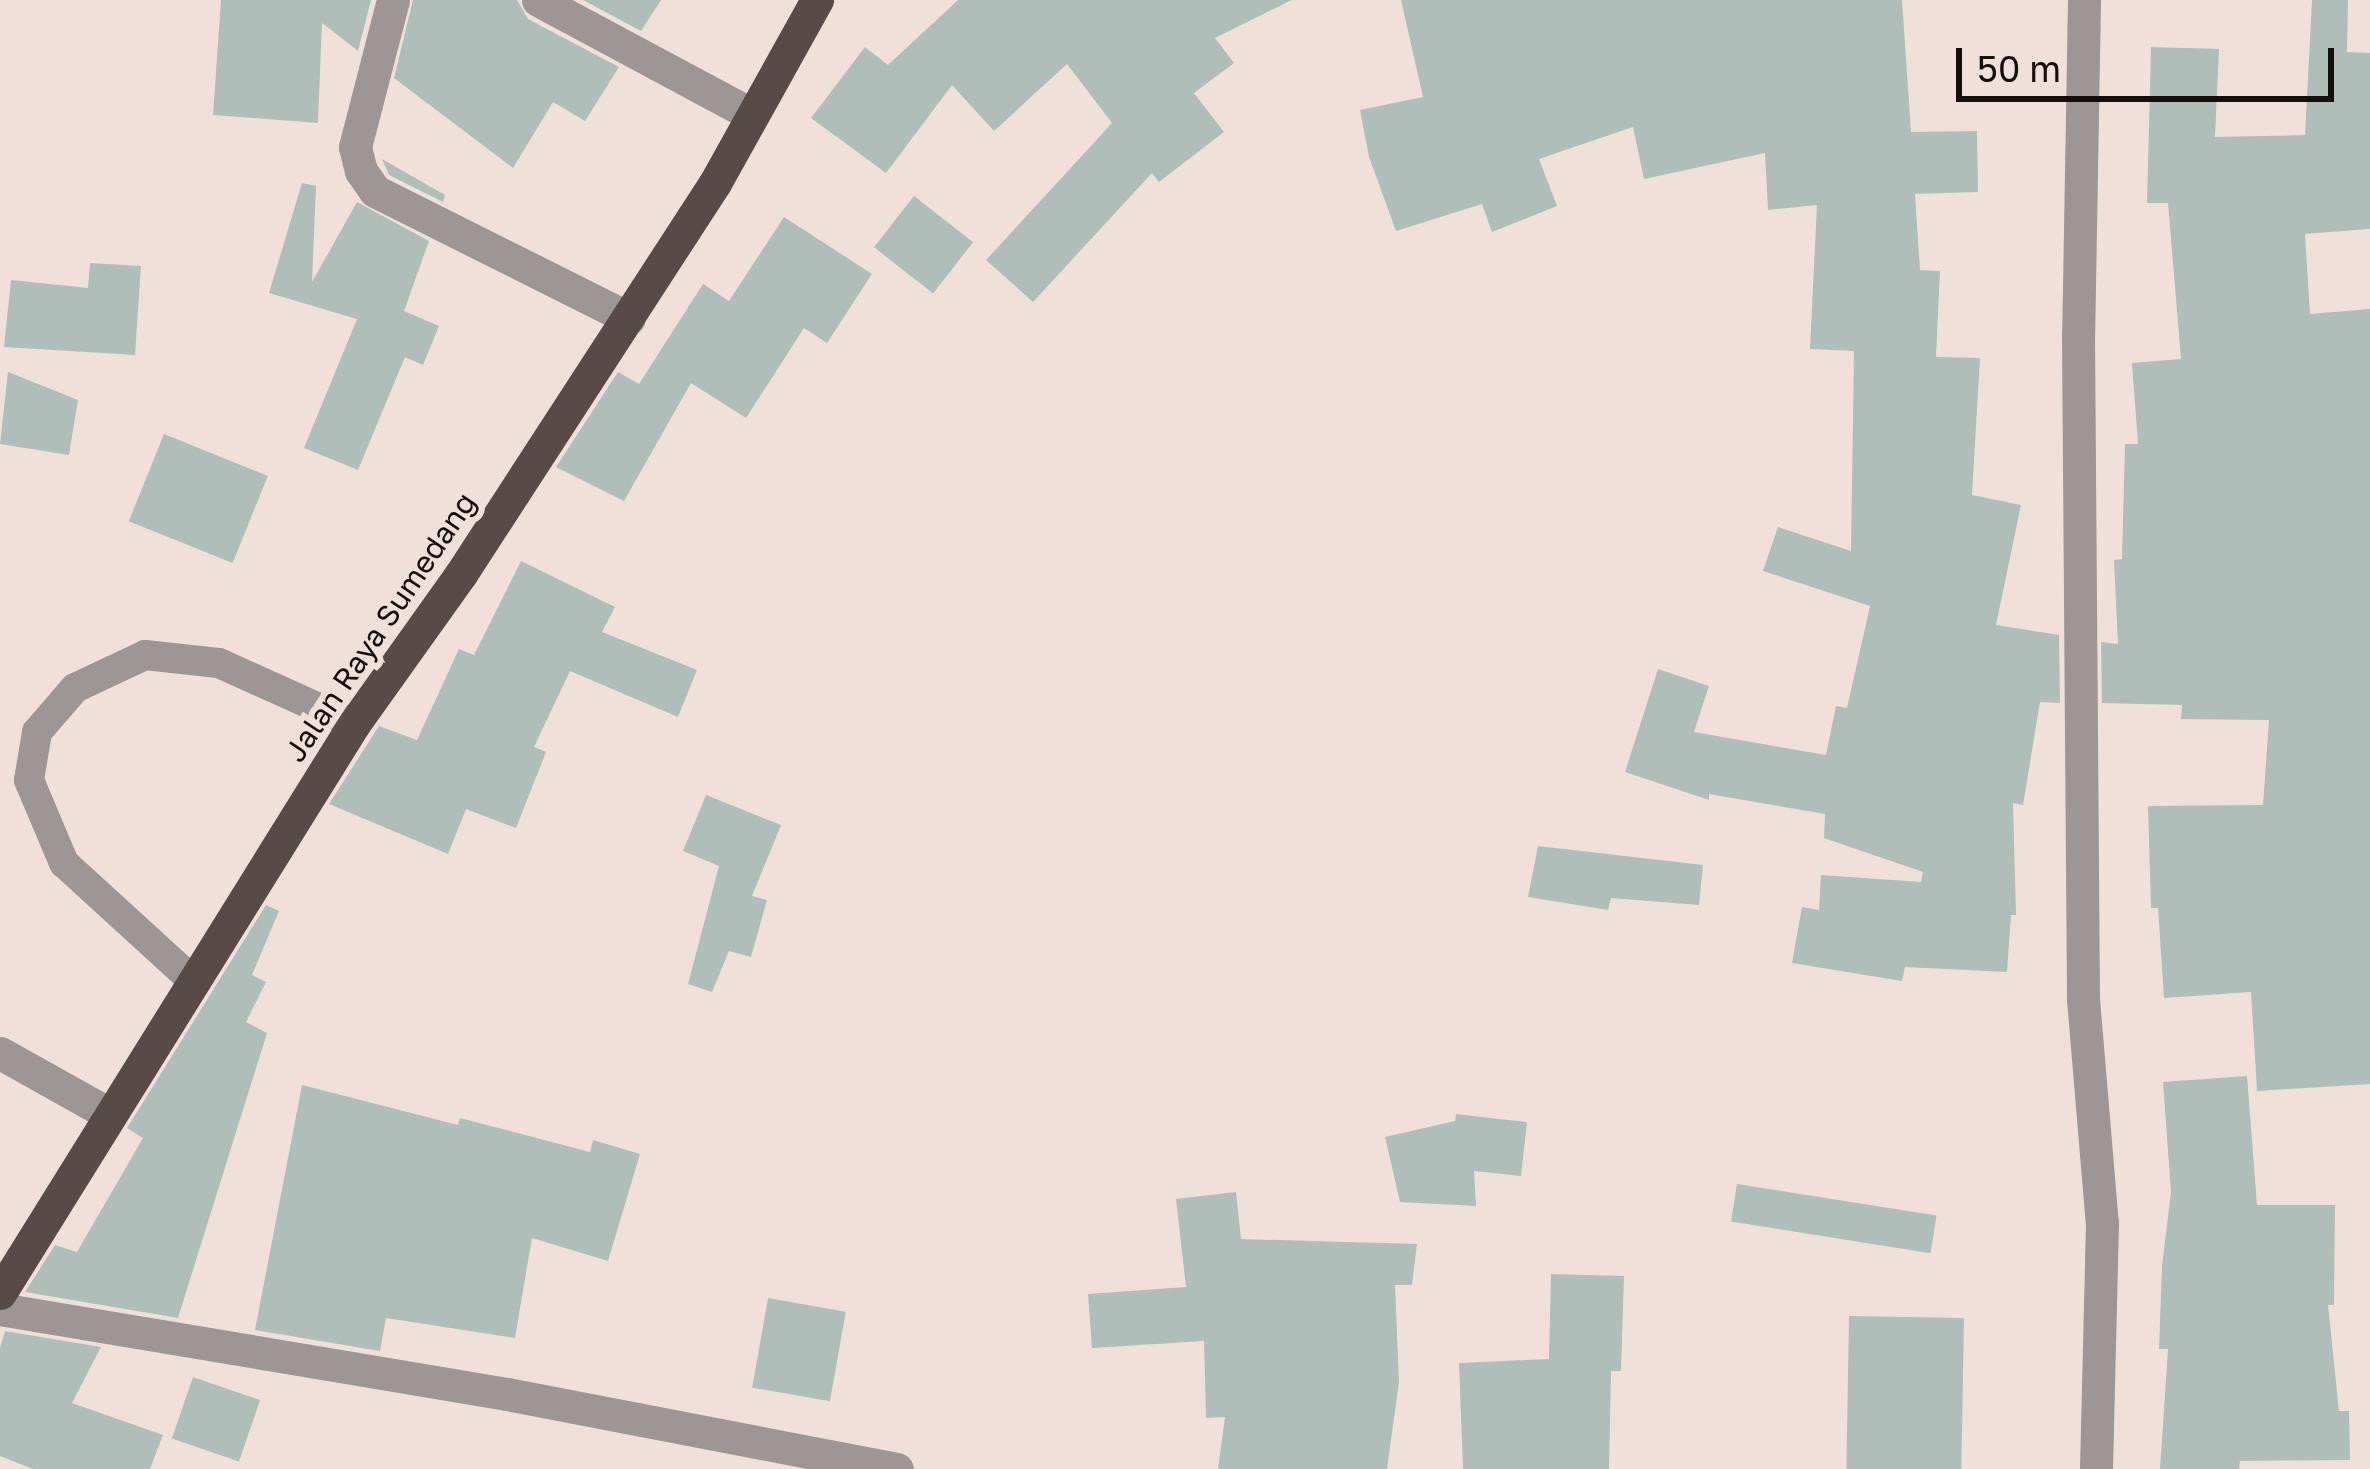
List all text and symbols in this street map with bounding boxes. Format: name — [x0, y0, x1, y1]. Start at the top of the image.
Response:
scale bar — [1962, 24, 2340, 98]
text: 50 m — [1977, 47, 2061, 90]
street label: Jalan Raya Sumedang — [277, 486, 483, 768]

